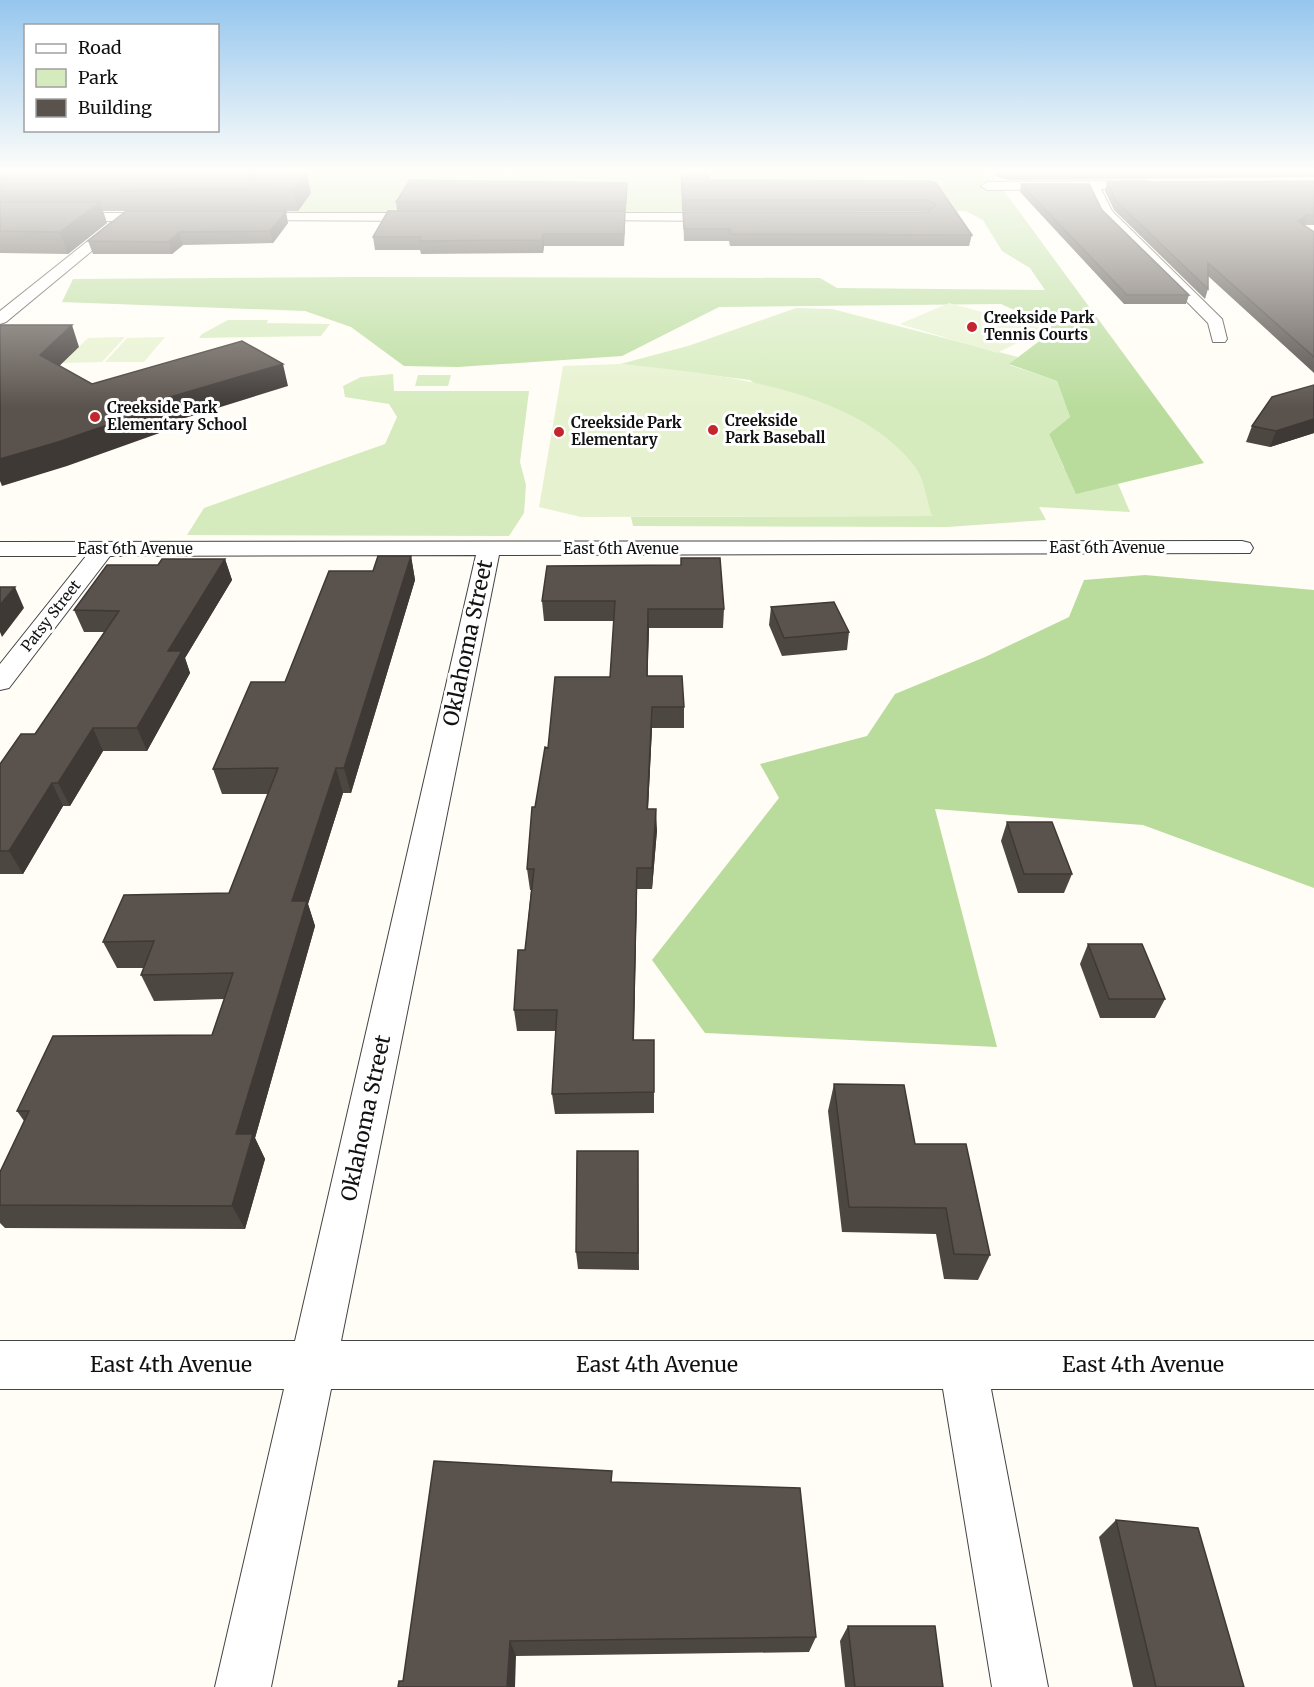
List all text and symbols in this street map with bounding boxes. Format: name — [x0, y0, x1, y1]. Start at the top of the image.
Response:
legend — [24, 24, 219, 132]
text: Road — [78, 36, 122, 59]
text: Park — [78, 66, 119, 89]
text: Building — [78, 96, 152, 119]
place label: Creekside Park Tennis Courts — [984, 308, 1095, 344]
marker: Creekside Park Tennis Courts — [965, 320, 979, 334]
place label: Creekside Park Elementary School — [107, 398, 247, 434]
marker: Creekside Park Elementary School — [88, 410, 102, 424]
place label: Creekside Park Baseball — [725, 411, 826, 447]
place label: Creekside Park Elementary — [571, 413, 682, 449]
marker: Creekside Park Baseball — [706, 423, 720, 437]
marker: Creekside Park Elementary — [552, 425, 566, 439]
street label: East 6th Avenue — [1049, 538, 1165, 557]
street label: East 6th Avenue — [77, 539, 193, 558]
street label: East 6th Avenue — [563, 539, 679, 558]
street label: Oklahoma Street — [437, 557, 498, 729]
street label: Patsy Street — [17, 576, 85, 655]
street label: Oklahoma Street — [335, 1032, 396, 1204]
street label: East 4th Avenue — [90, 1351, 252, 1378]
street label: East 4th Avenue — [576, 1351, 738, 1378]
street label: East 4th Avenue — [1062, 1351, 1224, 1378]

